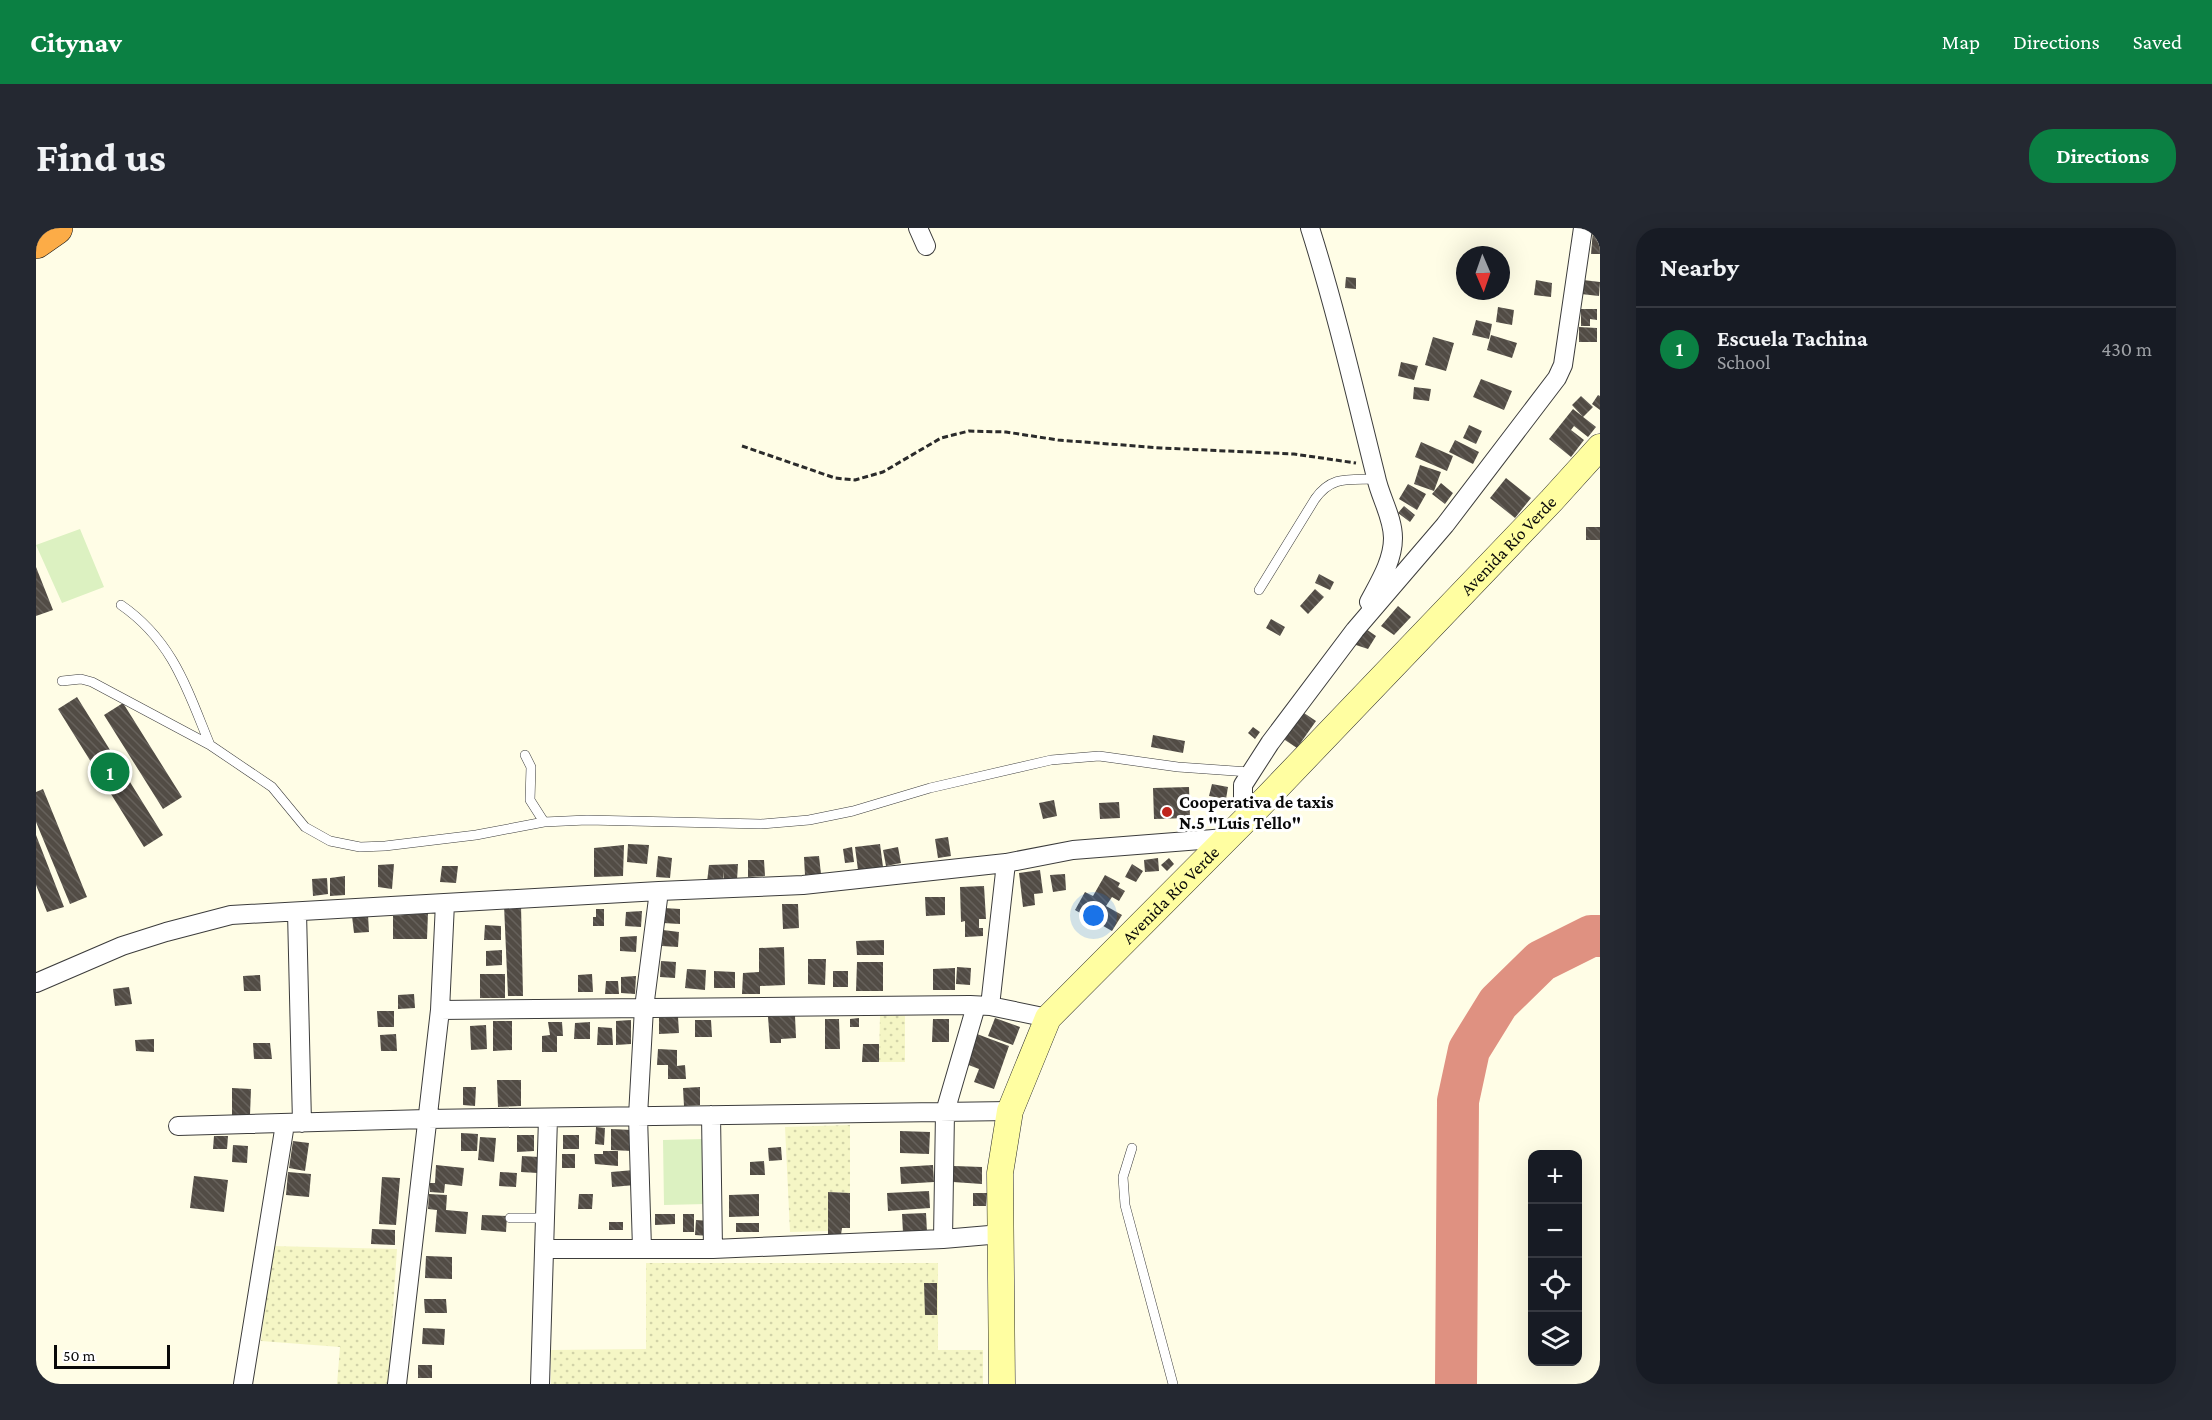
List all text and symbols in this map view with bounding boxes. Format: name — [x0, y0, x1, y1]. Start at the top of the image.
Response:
text: Citynav — [30, 27, 122, 58]
text: Map — [1942, 30, 1980, 54]
text: Directions — [2013, 30, 2100, 54]
text: Saved — [2133, 30, 2182, 54]
button: Directions — [2029, 129, 2176, 183]
text: Find us — [36, 133, 166, 180]
north arrow — [1456, 246, 1510, 300]
text: Nearby — [1660, 253, 1739, 282]
text: Escuela Tachina — [1717, 326, 1868, 351]
text: 1 — [1676, 338, 1683, 360]
text: 430 m — [2101, 338, 2152, 360]
text: School — [1717, 351, 1770, 373]
street label: Avenida Río Verde — [1456, 492, 1560, 599]
pin: 1 — [90, 750, 130, 794]
place label: Cooperativa de taxis N.5 "Luis Tello" — [1179, 792, 1334, 833]
marker: Cooperativa de taxis N.5 "Luis Tello" — [1160, 805, 1174, 819]
street label: Avenida Río Verde — [1118, 842, 1223, 948]
your location — [1079, 901, 1108, 930]
map controls — [1528, 1150, 1582, 1366]
button: + — [1528, 1150, 1582, 1204]
button: − — [1528, 1204, 1582, 1258]
button: locate — [1528, 1258, 1582, 1312]
button: layers — [1528, 1312, 1582, 1366]
scale bar — [54, 1342, 170, 1370]
text: 50 m — [63, 1347, 95, 1364]

